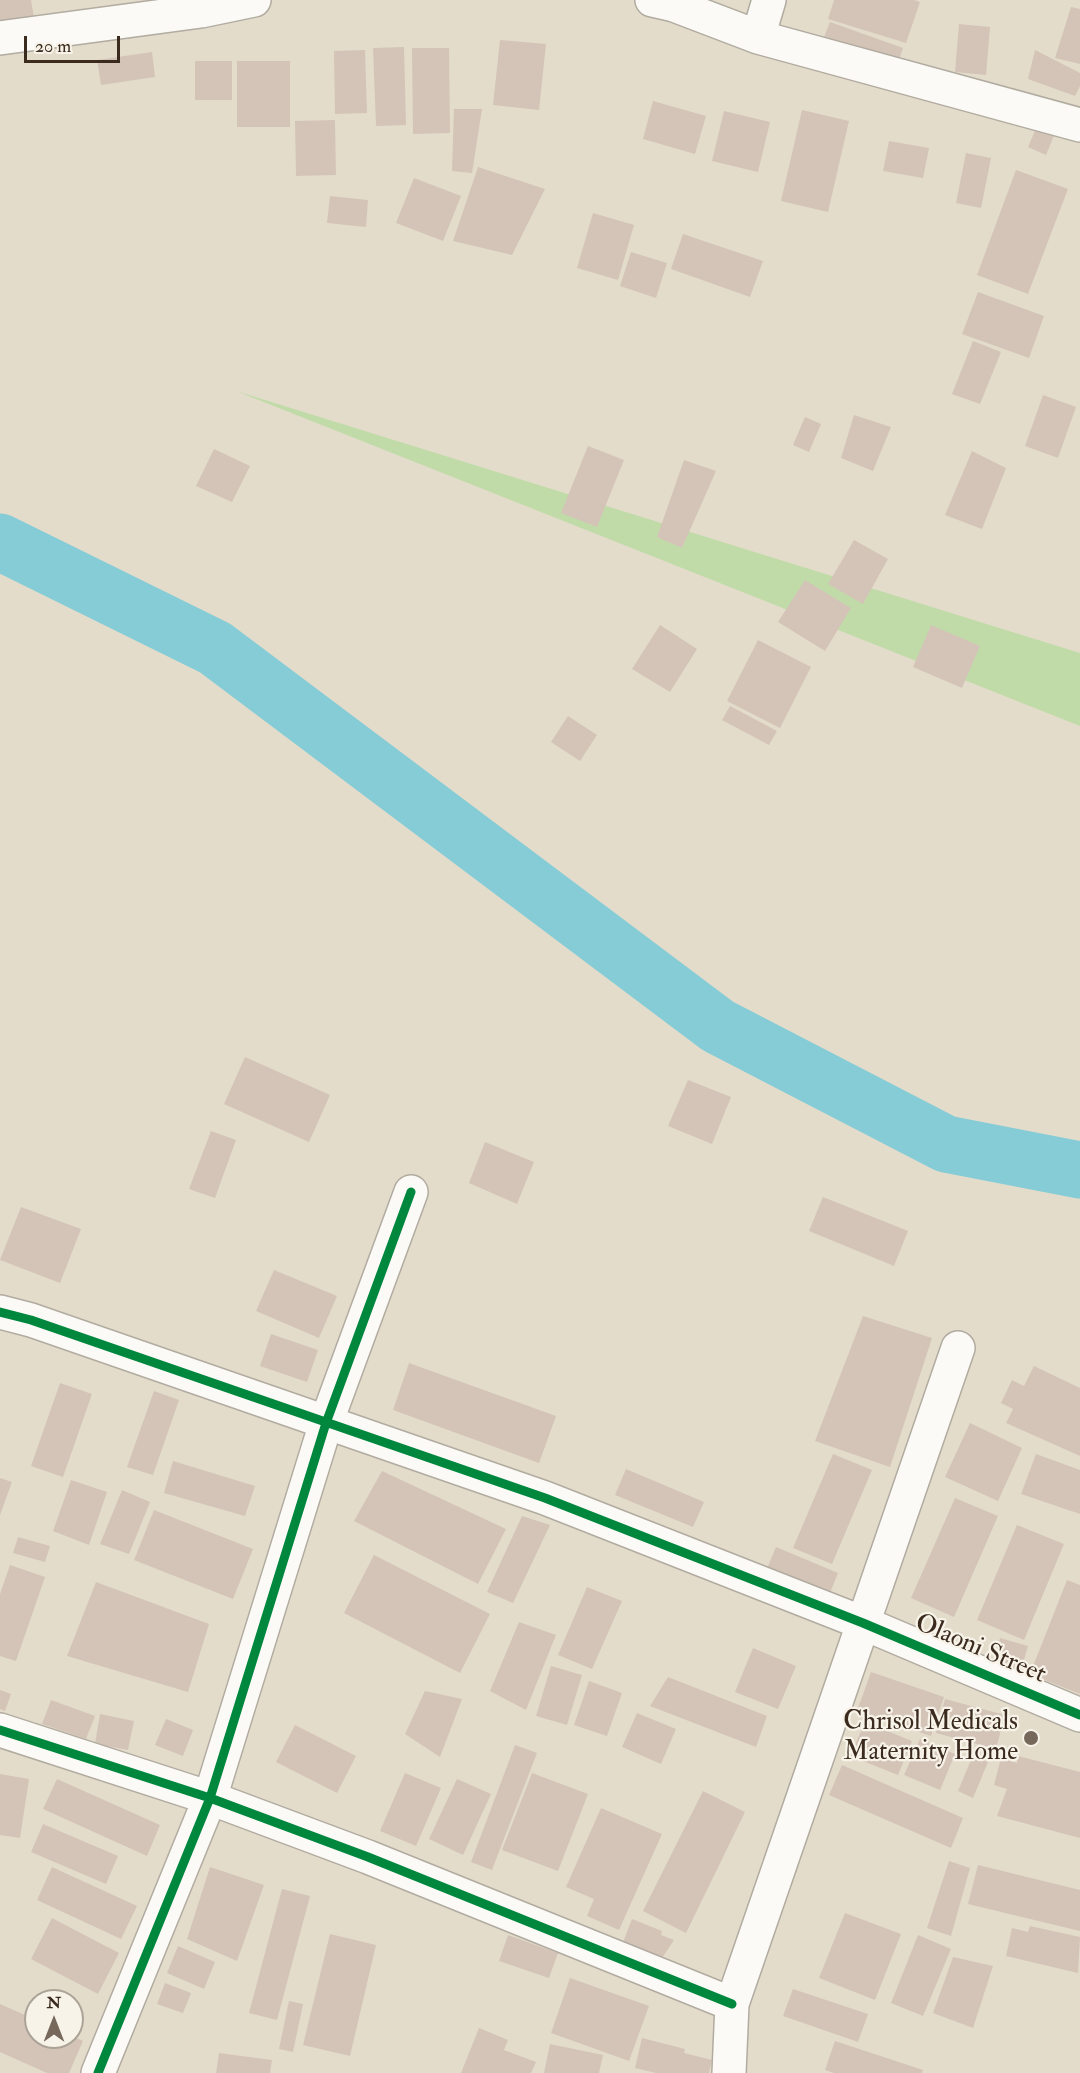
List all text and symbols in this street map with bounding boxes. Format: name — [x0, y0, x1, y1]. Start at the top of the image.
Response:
scale bar — [27, 24, 123, 62]
text: 20 m — [35, 35, 71, 58]
street label: Olaoni Street — [910, 1608, 1050, 1692]
place label: Chrisol Medicals Maternity Home — [843, 1707, 1018, 1768]
marker: Chrisol Medicals Maternity Home — [1022, 1729, 1040, 1747]
north arrow — [24, 1989, 84, 2049]
text: N — [47, 1993, 61, 2013]

